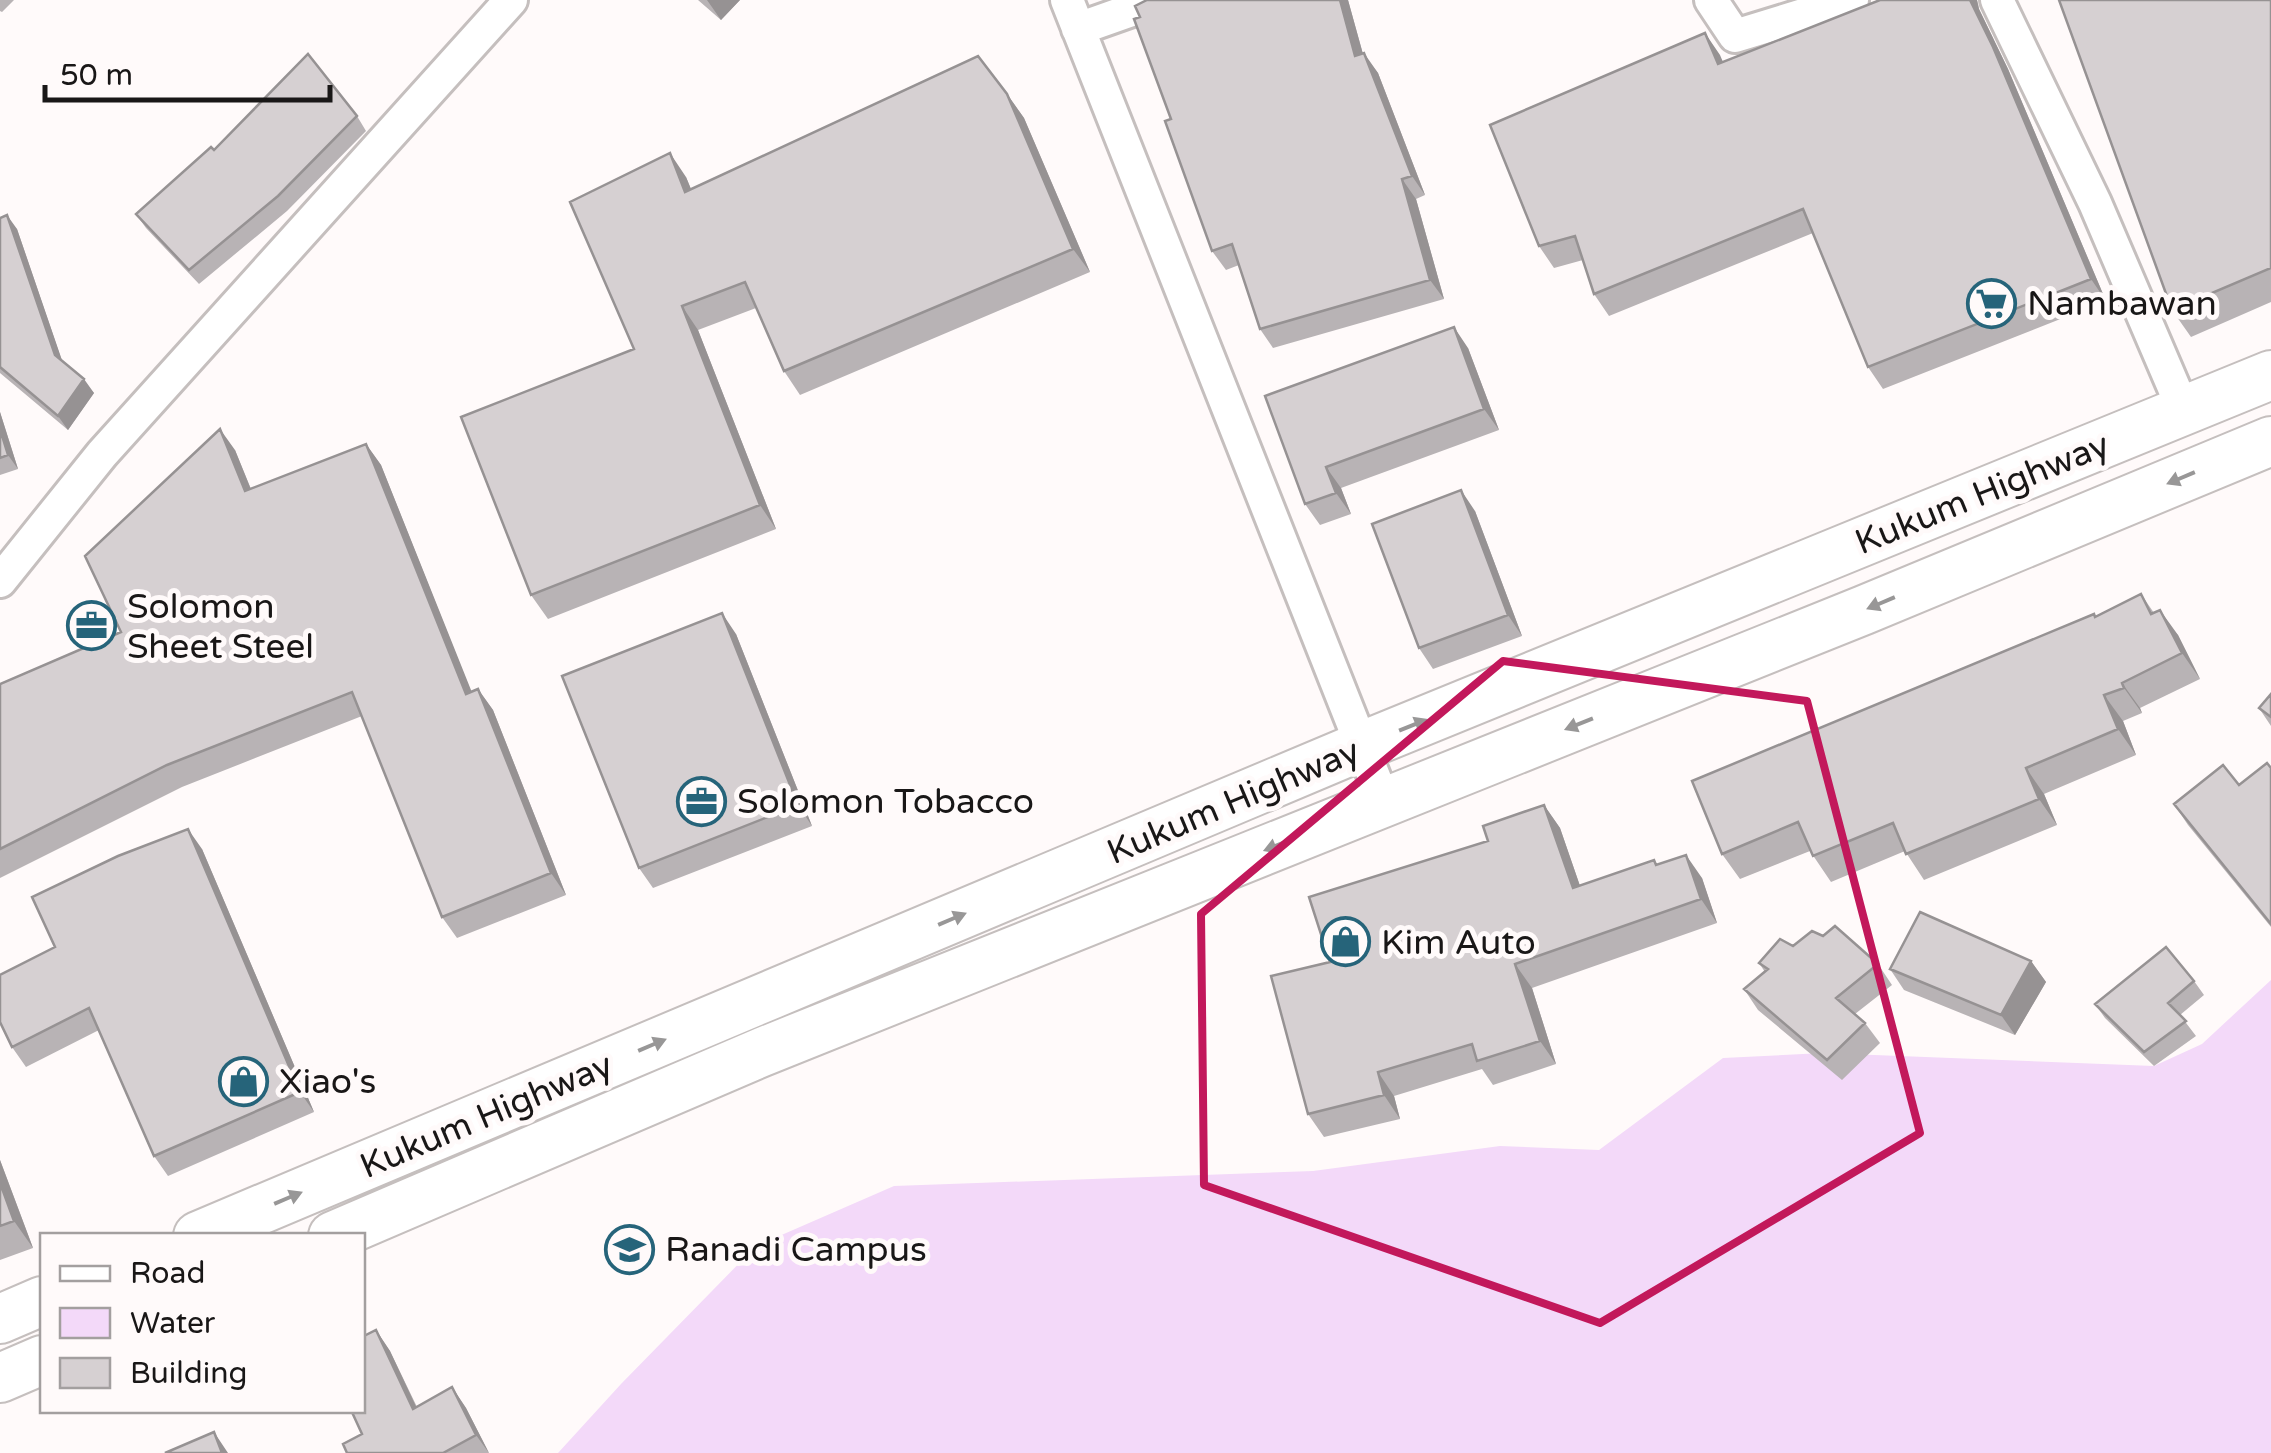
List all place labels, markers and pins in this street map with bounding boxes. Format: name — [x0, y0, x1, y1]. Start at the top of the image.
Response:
supermarket icon: Nambawan — [1966, 277, 2018, 329]
place label: Nambawan — [2027, 283, 2217, 325]
place label: Solomon Sheet Steel — [127, 586, 314, 668]
office icon: Solomon Sheet Steel — [66, 600, 118, 652]
office icon: Solomon Tobacco — [676, 775, 728, 827]
place label: Solomon Tobacco — [737, 781, 1034, 823]
shop icon: Kim Auto — [1320, 916, 1372, 968]
place label: Kim Auto — [1381, 922, 1536, 964]
shop icon: Xiao's — [218, 1055, 270, 1107]
place label: Xiao's — [279, 1061, 376, 1103]
school or university icon: Ranadi Campus — [604, 1223, 656, 1275]
place label: Ranadi Campus — [665, 1229, 927, 1271]

